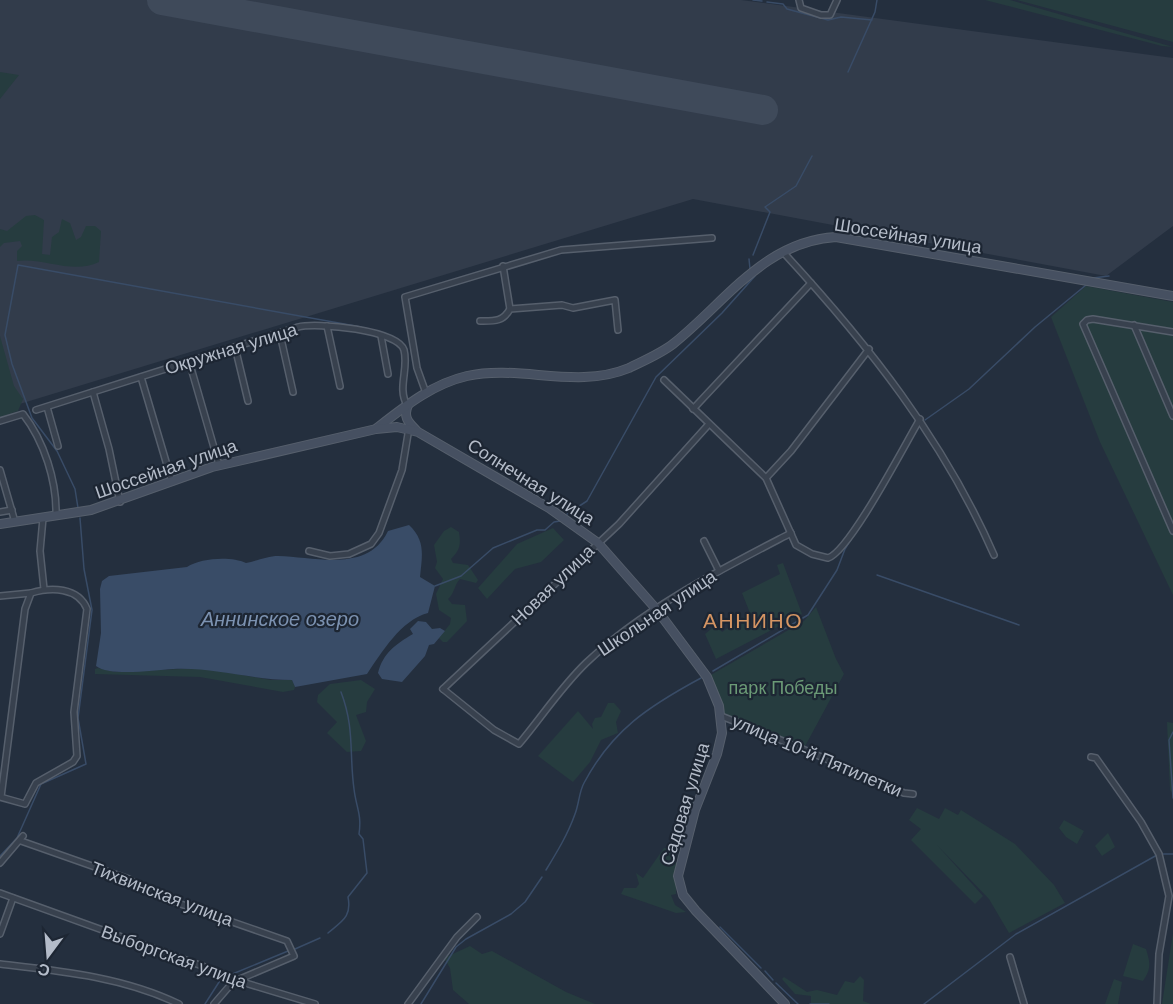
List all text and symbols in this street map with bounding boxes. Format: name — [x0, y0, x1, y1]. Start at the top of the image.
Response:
street label: Шоссейная улица — [833, 214, 984, 258]
street label: Окружная улица — [163, 319, 300, 379]
street label: Шоссейная улица — [92, 435, 241, 503]
street label: Солнечная улица — [464, 435, 599, 530]
street label: Новая улица — [508, 540, 599, 629]
street label: Школьная улица — [594, 566, 721, 660]
water label: Аннинское озеро — [200, 608, 359, 630]
district label: АННИНО — [703, 609, 803, 632]
park label: парк Победы — [729, 678, 837, 698]
street label: улица 10-й Пятилетки — [729, 711, 905, 801]
street label: Садовая улица — [657, 739, 713, 868]
street label: Тихвинская улица — [88, 858, 237, 931]
street label: Выборгская улица — [99, 921, 250, 993]
north arrow — [18, 926, 78, 986]
text: С — [36, 960, 52, 980]

